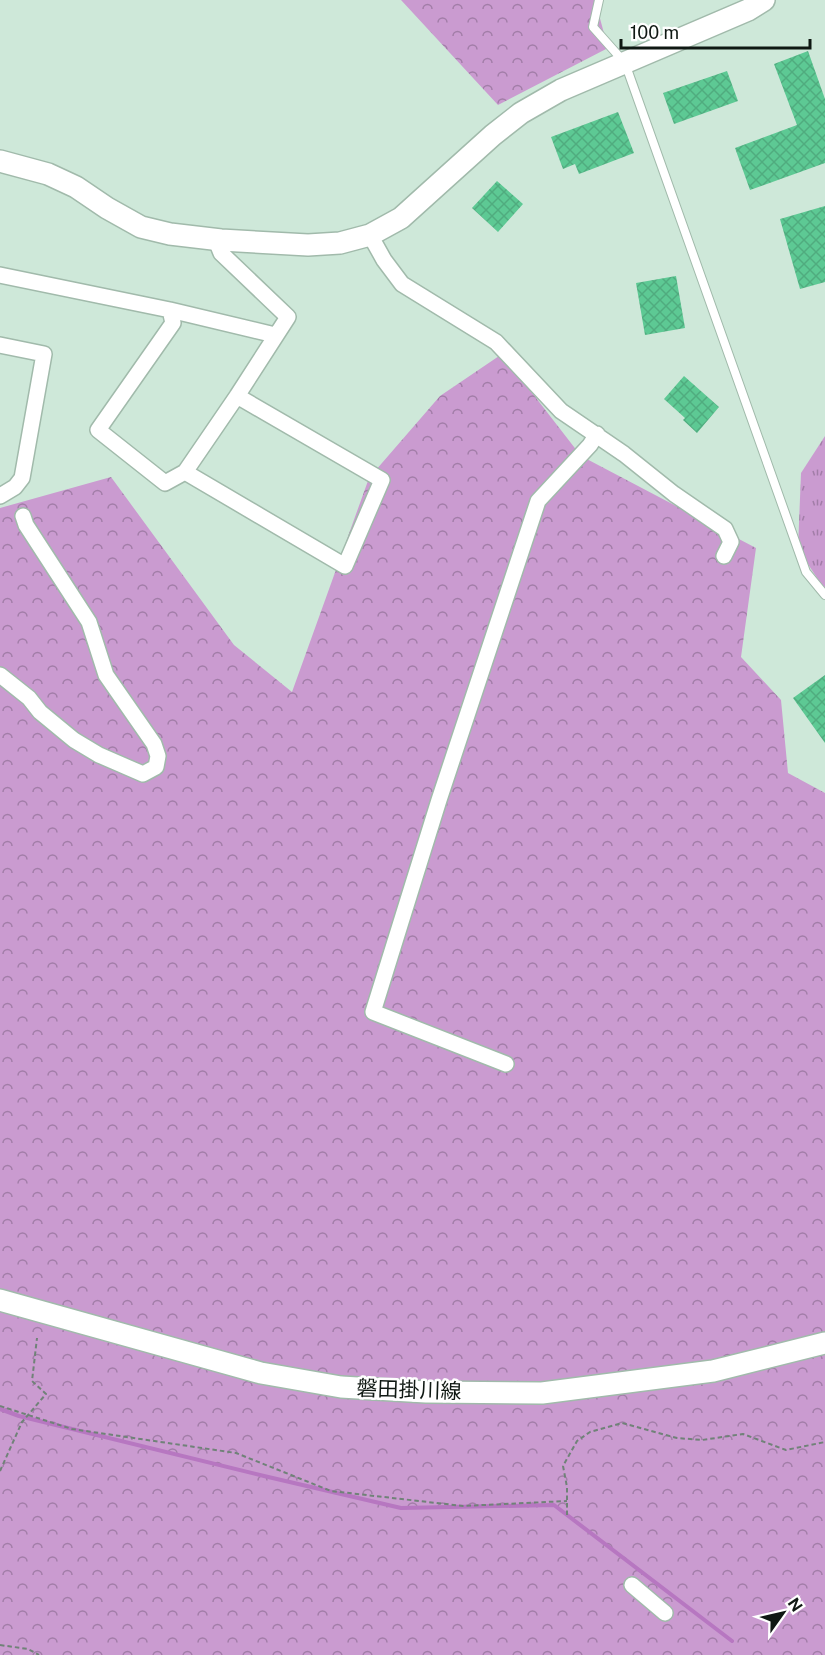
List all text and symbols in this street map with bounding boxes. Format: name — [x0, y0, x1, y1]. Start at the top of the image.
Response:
scale bar — [621, 12, 810, 50]
text: 100 m — [630, 22, 679, 43]
street label: 磐田掛川線 — [356, 1375, 462, 1404]
north arrow — [753, 1583, 813, 1643]
text: N — [784, 1594, 806, 1615]

